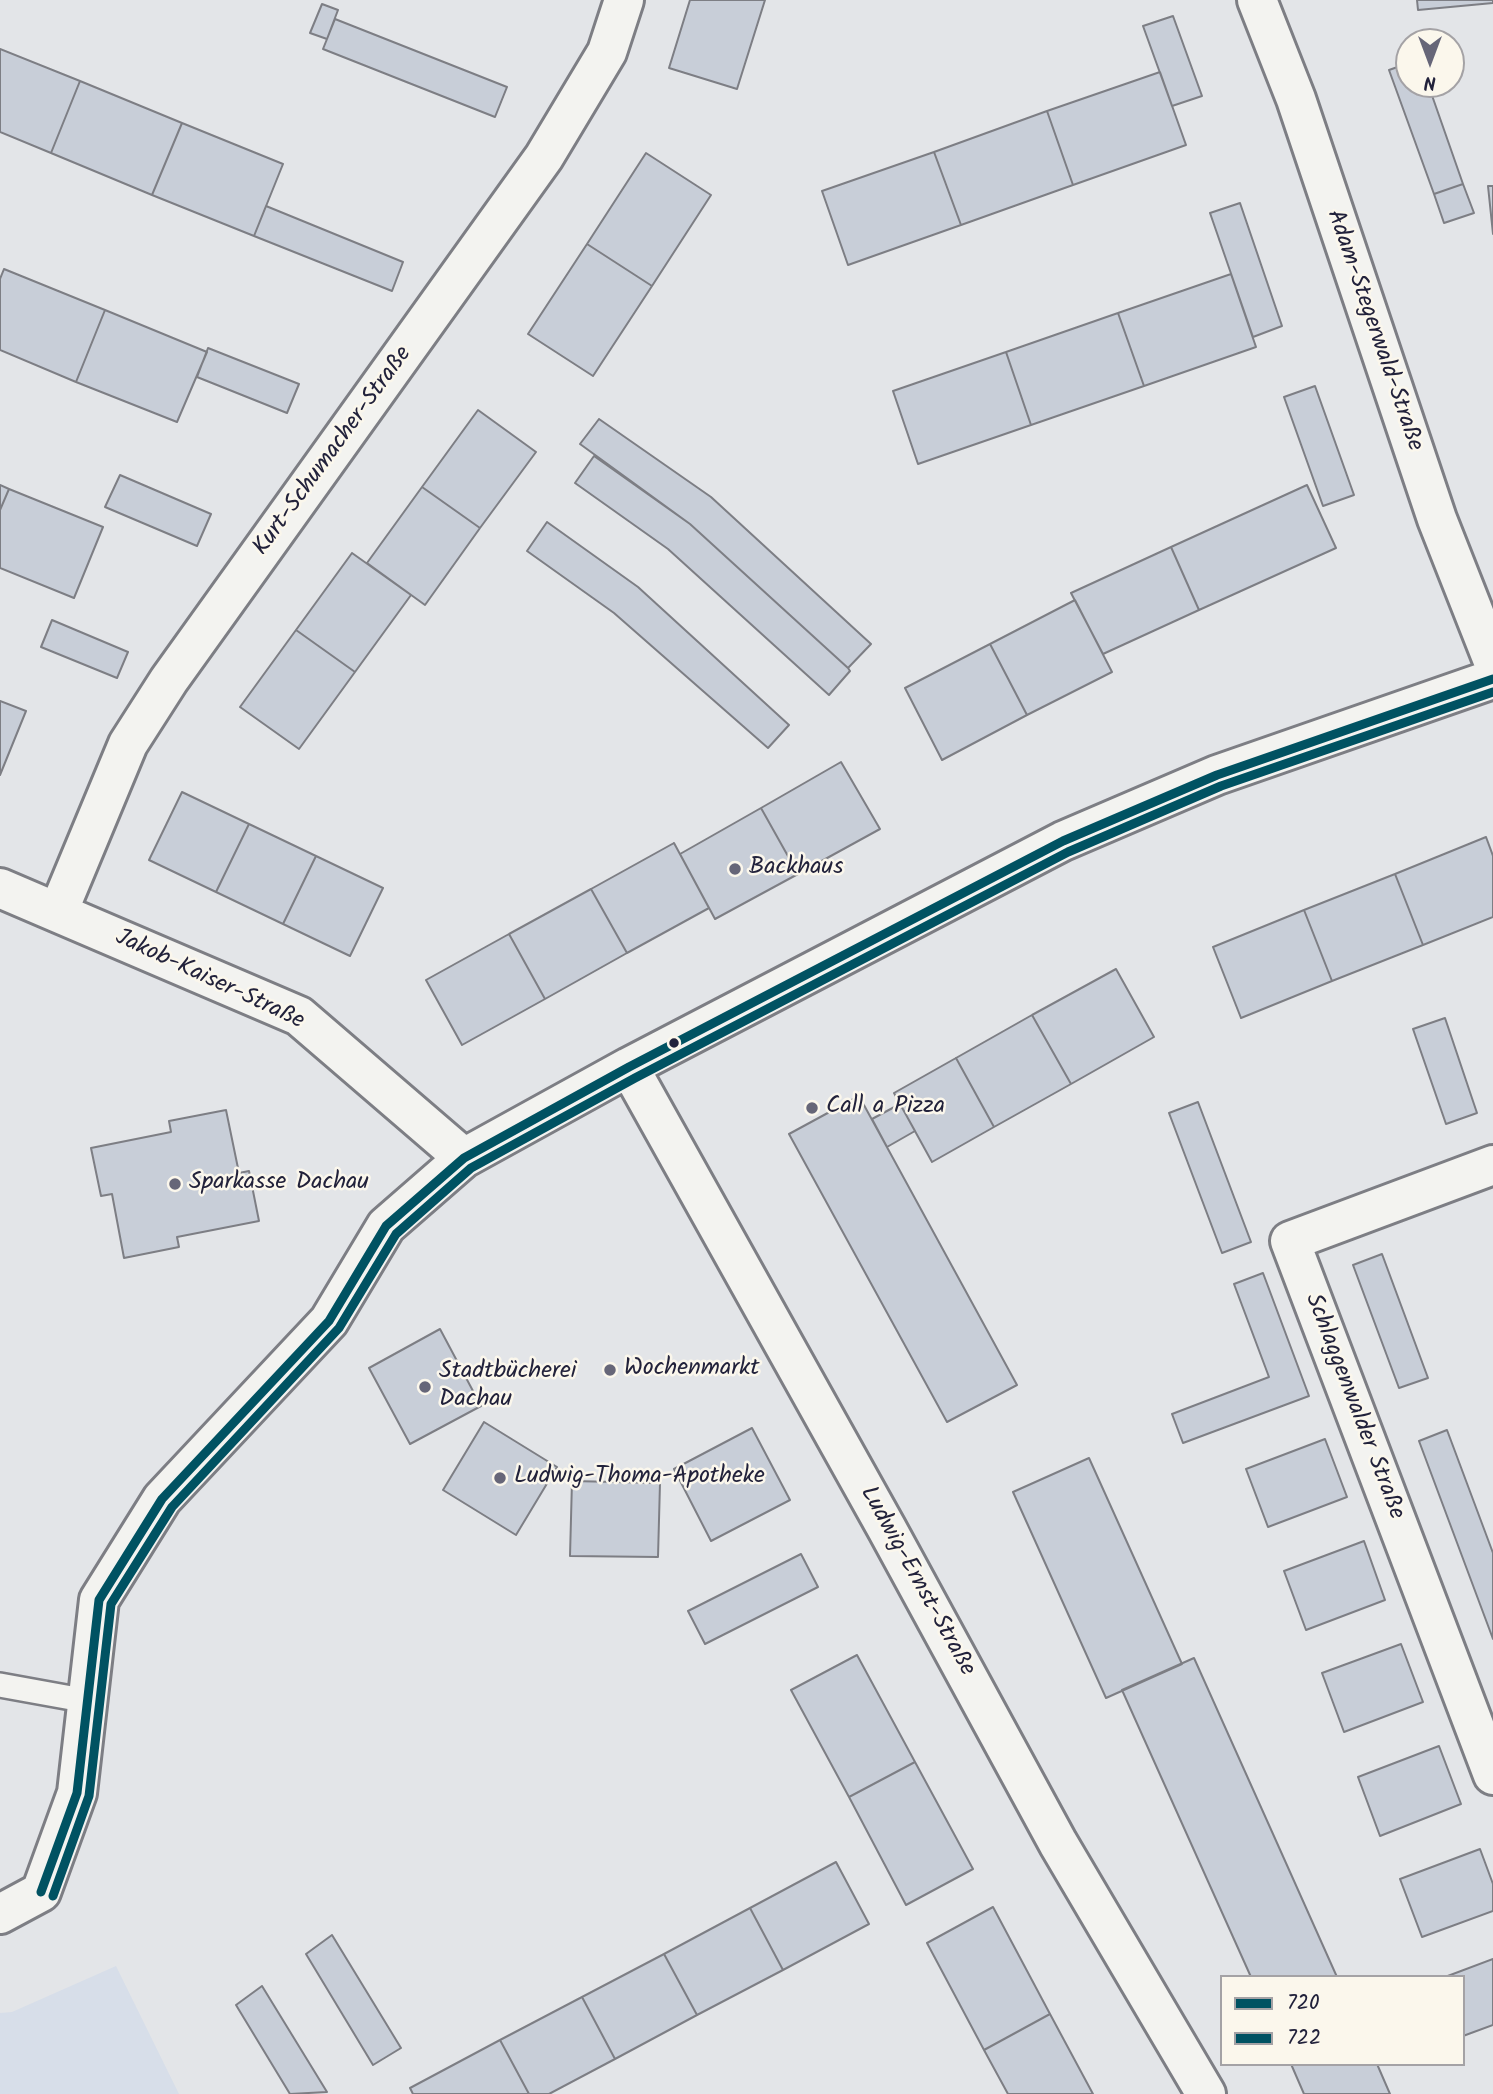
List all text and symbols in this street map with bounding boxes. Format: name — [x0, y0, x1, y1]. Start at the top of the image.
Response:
north arrow — [1395, 28, 1465, 98]
text: N — [1424, 67, 1436, 97]
street label: Adam-Stegerwald-Straße — [1318, 207, 1428, 455]
street label: Kurt-Schumacher-Straße — [248, 342, 420, 562]
place label: Backhaus — [749, 855, 843, 883]
marker: Backhaus — [727, 861, 743, 877]
street label: Jakob-Kaiser-Straße — [110, 925, 308, 1037]
unlabelled marker — [667, 1036, 681, 1050]
place label: Call a Pizza — [826, 1094, 945, 1122]
marker: Call a Pizza — [804, 1100, 820, 1116]
place label: Sparkasse Dachau — [189, 1170, 369, 1198]
marker: Sparkasse Dachau — [167, 1176, 183, 1192]
street label: Schlaggenwalder Straße — [1297, 1290, 1409, 1524]
place label: Wochenmarkt — [624, 1356, 760, 1384]
place label: Stadtbücherei Dachau — [439, 1359, 576, 1415]
marker: Wochenmarkt — [602, 1362, 618, 1378]
marker: Stadtbücherei Dachau — [417, 1379, 433, 1395]
place label: Ludwig-Thoma-Apotheke — [514, 1464, 765, 1492]
marker: Ludwig-Thoma-Apotheke — [492, 1470, 508, 1486]
street label: Ludwig-Ernst-Straße — [852, 1482, 980, 1682]
legend — [1220, 1975, 1465, 2066]
text: 720 — [1287, 1987, 1319, 2020]
text: 722 — [1287, 2022, 1321, 2055]

